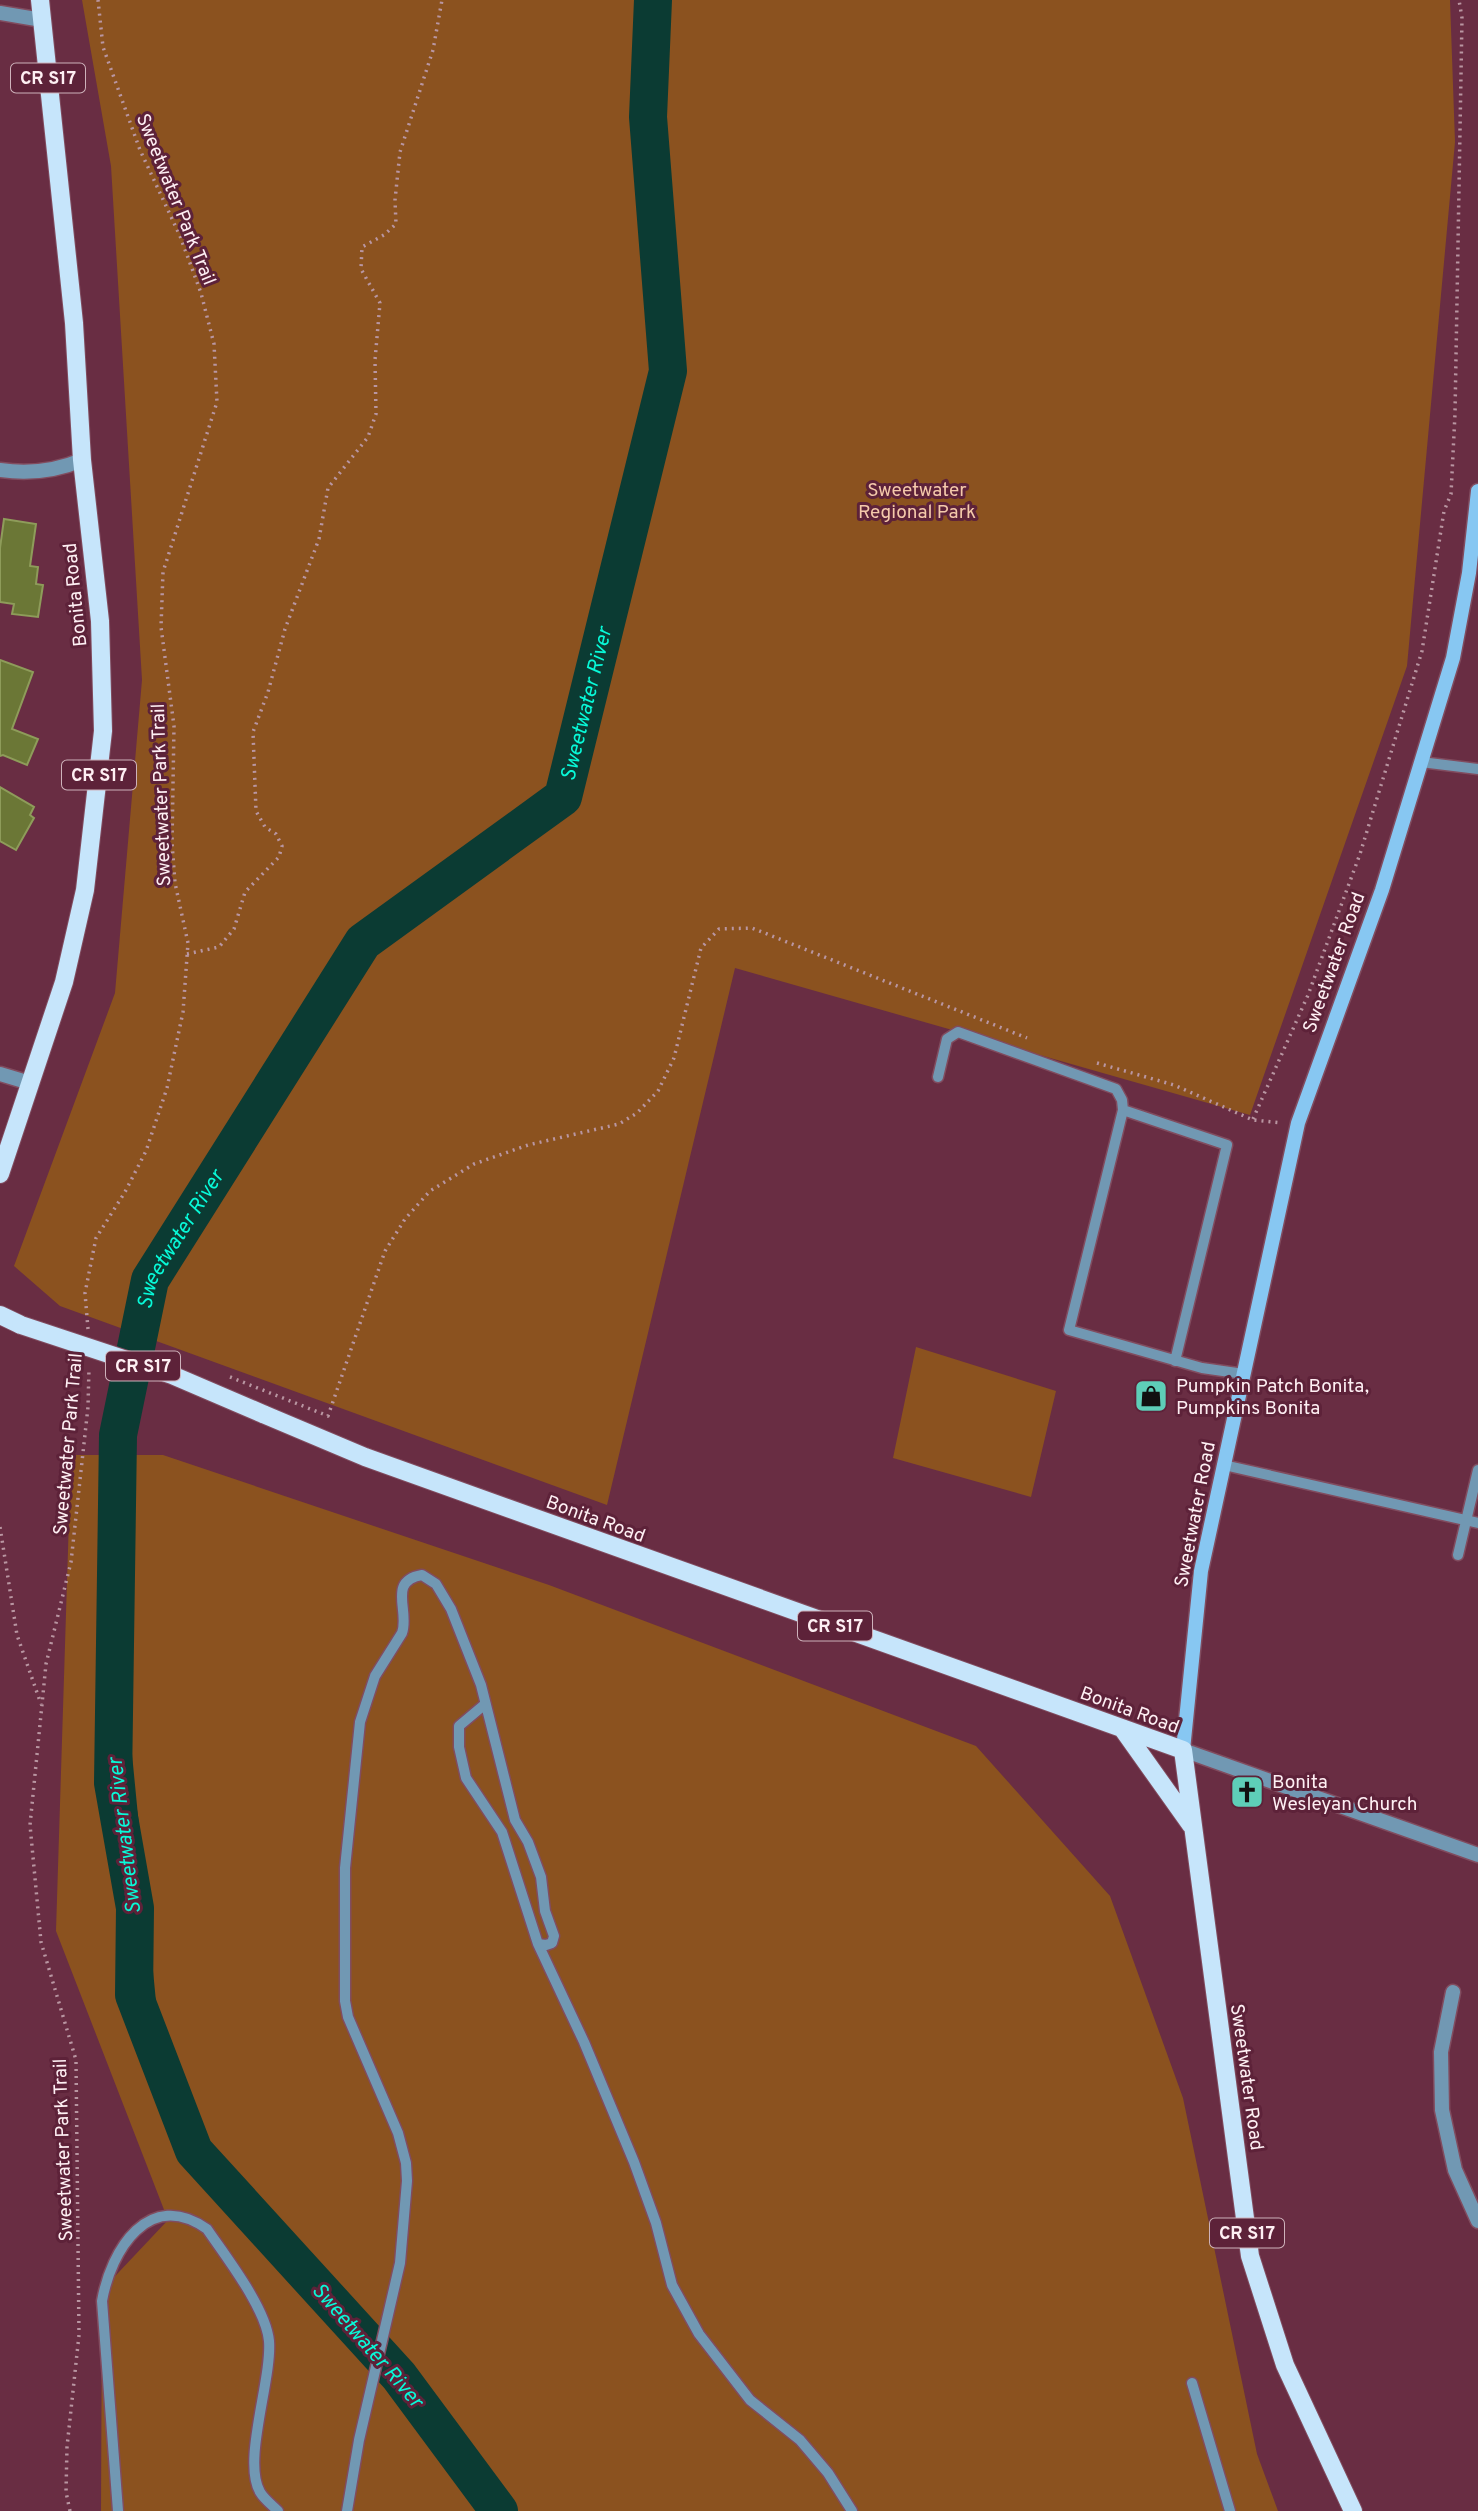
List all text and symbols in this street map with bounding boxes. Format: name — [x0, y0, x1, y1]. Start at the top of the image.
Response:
road number: CR S17 — [11, 64, 85, 92]
street label: Sweetwater Park Trail — [130, 110, 221, 289]
park label: Sweetwater Regional Park — [858, 479, 976, 525]
street label: Bonita Road — [59, 542, 93, 648]
water label: Sweetwater River — [555, 623, 620, 784]
street label: Sweetwater Park Trail — [147, 703, 177, 887]
road number: CR S17 — [62, 760, 136, 790]
street label: Sweetwater Road — [1298, 889, 1371, 1036]
water label: Sweetwater River — [132, 1164, 232, 1312]
street label: Sweetwater Park Trail — [49, 1352, 89, 1536]
road number: CR S17 — [106, 1352, 180, 1380]
place label: Pumpkin Patch Bonita, Pumpkins Bonita — [1176, 1375, 1369, 1421]
shop icon: Pumpkin Patch Bonita, Pumpkins Bonita — [1132, 1377, 1170, 1415]
street label: Sweetwater Road — [1170, 1439, 1222, 1589]
street label: Bonita Road — [542, 1491, 648, 1549]
road number: CR S17 — [798, 1611, 872, 1640]
street label: Bonita Road — [1076, 1682, 1182, 1740]
water label: Sweetwater River — [102, 1754, 148, 1916]
place label: Bonita Wesleyan Church — [1272, 1771, 1417, 1817]
church icon: Bonita Wesleyan Church — [1228, 1773, 1266, 1811]
street label: Sweetwater Road — [1224, 2002, 1268, 2152]
street label: Sweetwater Park Trail — [49, 2058, 79, 2242]
road number: CR S17 — [1210, 2218, 1284, 2248]
water label: Sweetwater River — [305, 2278, 430, 2416]

